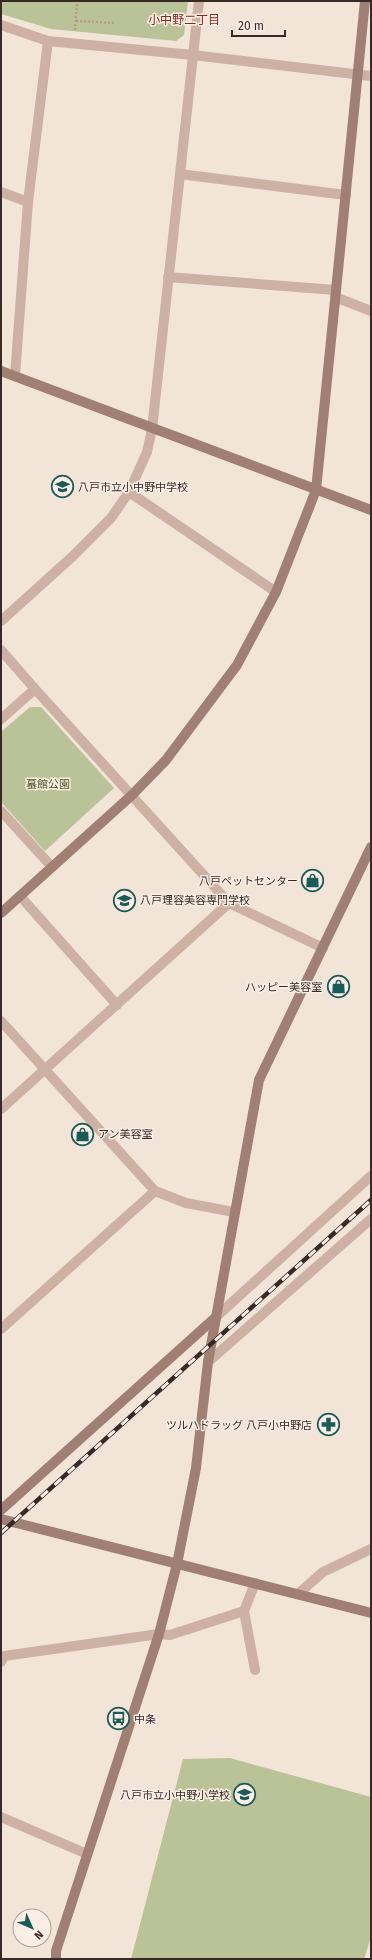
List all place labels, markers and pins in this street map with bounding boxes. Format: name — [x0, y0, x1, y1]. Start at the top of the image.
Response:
school or university icon: 八戸市立小中野中学校 — [49, 474, 75, 500]
place label: 八戸市立小中野中学校 — [78, 481, 188, 494]
shop icon: 八戸ペットセンター — [300, 868, 326, 894]
place label: 八戸ペットセンター — [199, 875, 298, 888]
school or university icon: 八戸理容美容専門学校 — [112, 887, 138, 913]
place label: 八戸理容美容専門学校 — [140, 894, 250, 907]
shop icon: ハッピー美容室 — [325, 974, 351, 1000]
place label: ハッピー美容室 — [245, 981, 322, 994]
shop icon: アン美容室 — [69, 1121, 95, 1147]
place label: アン美容室 — [98, 1128, 153, 1141]
pharmacy icon: ツルハドラッグ 八戸小中野店 — [315, 1412, 341, 1438]
place label: ツルハドラッグ 八戸小中野店 — [166, 1419, 312, 1432]
bus stop icon: 中条 — [105, 1706, 131, 1732]
place label: 中条 — [134, 1713, 156, 1726]
school or university icon: 八戸市立小中野小学校 — [232, 1782, 258, 1808]
place label: 八戸市立小中野小学校 — [120, 1789, 230, 1802]

